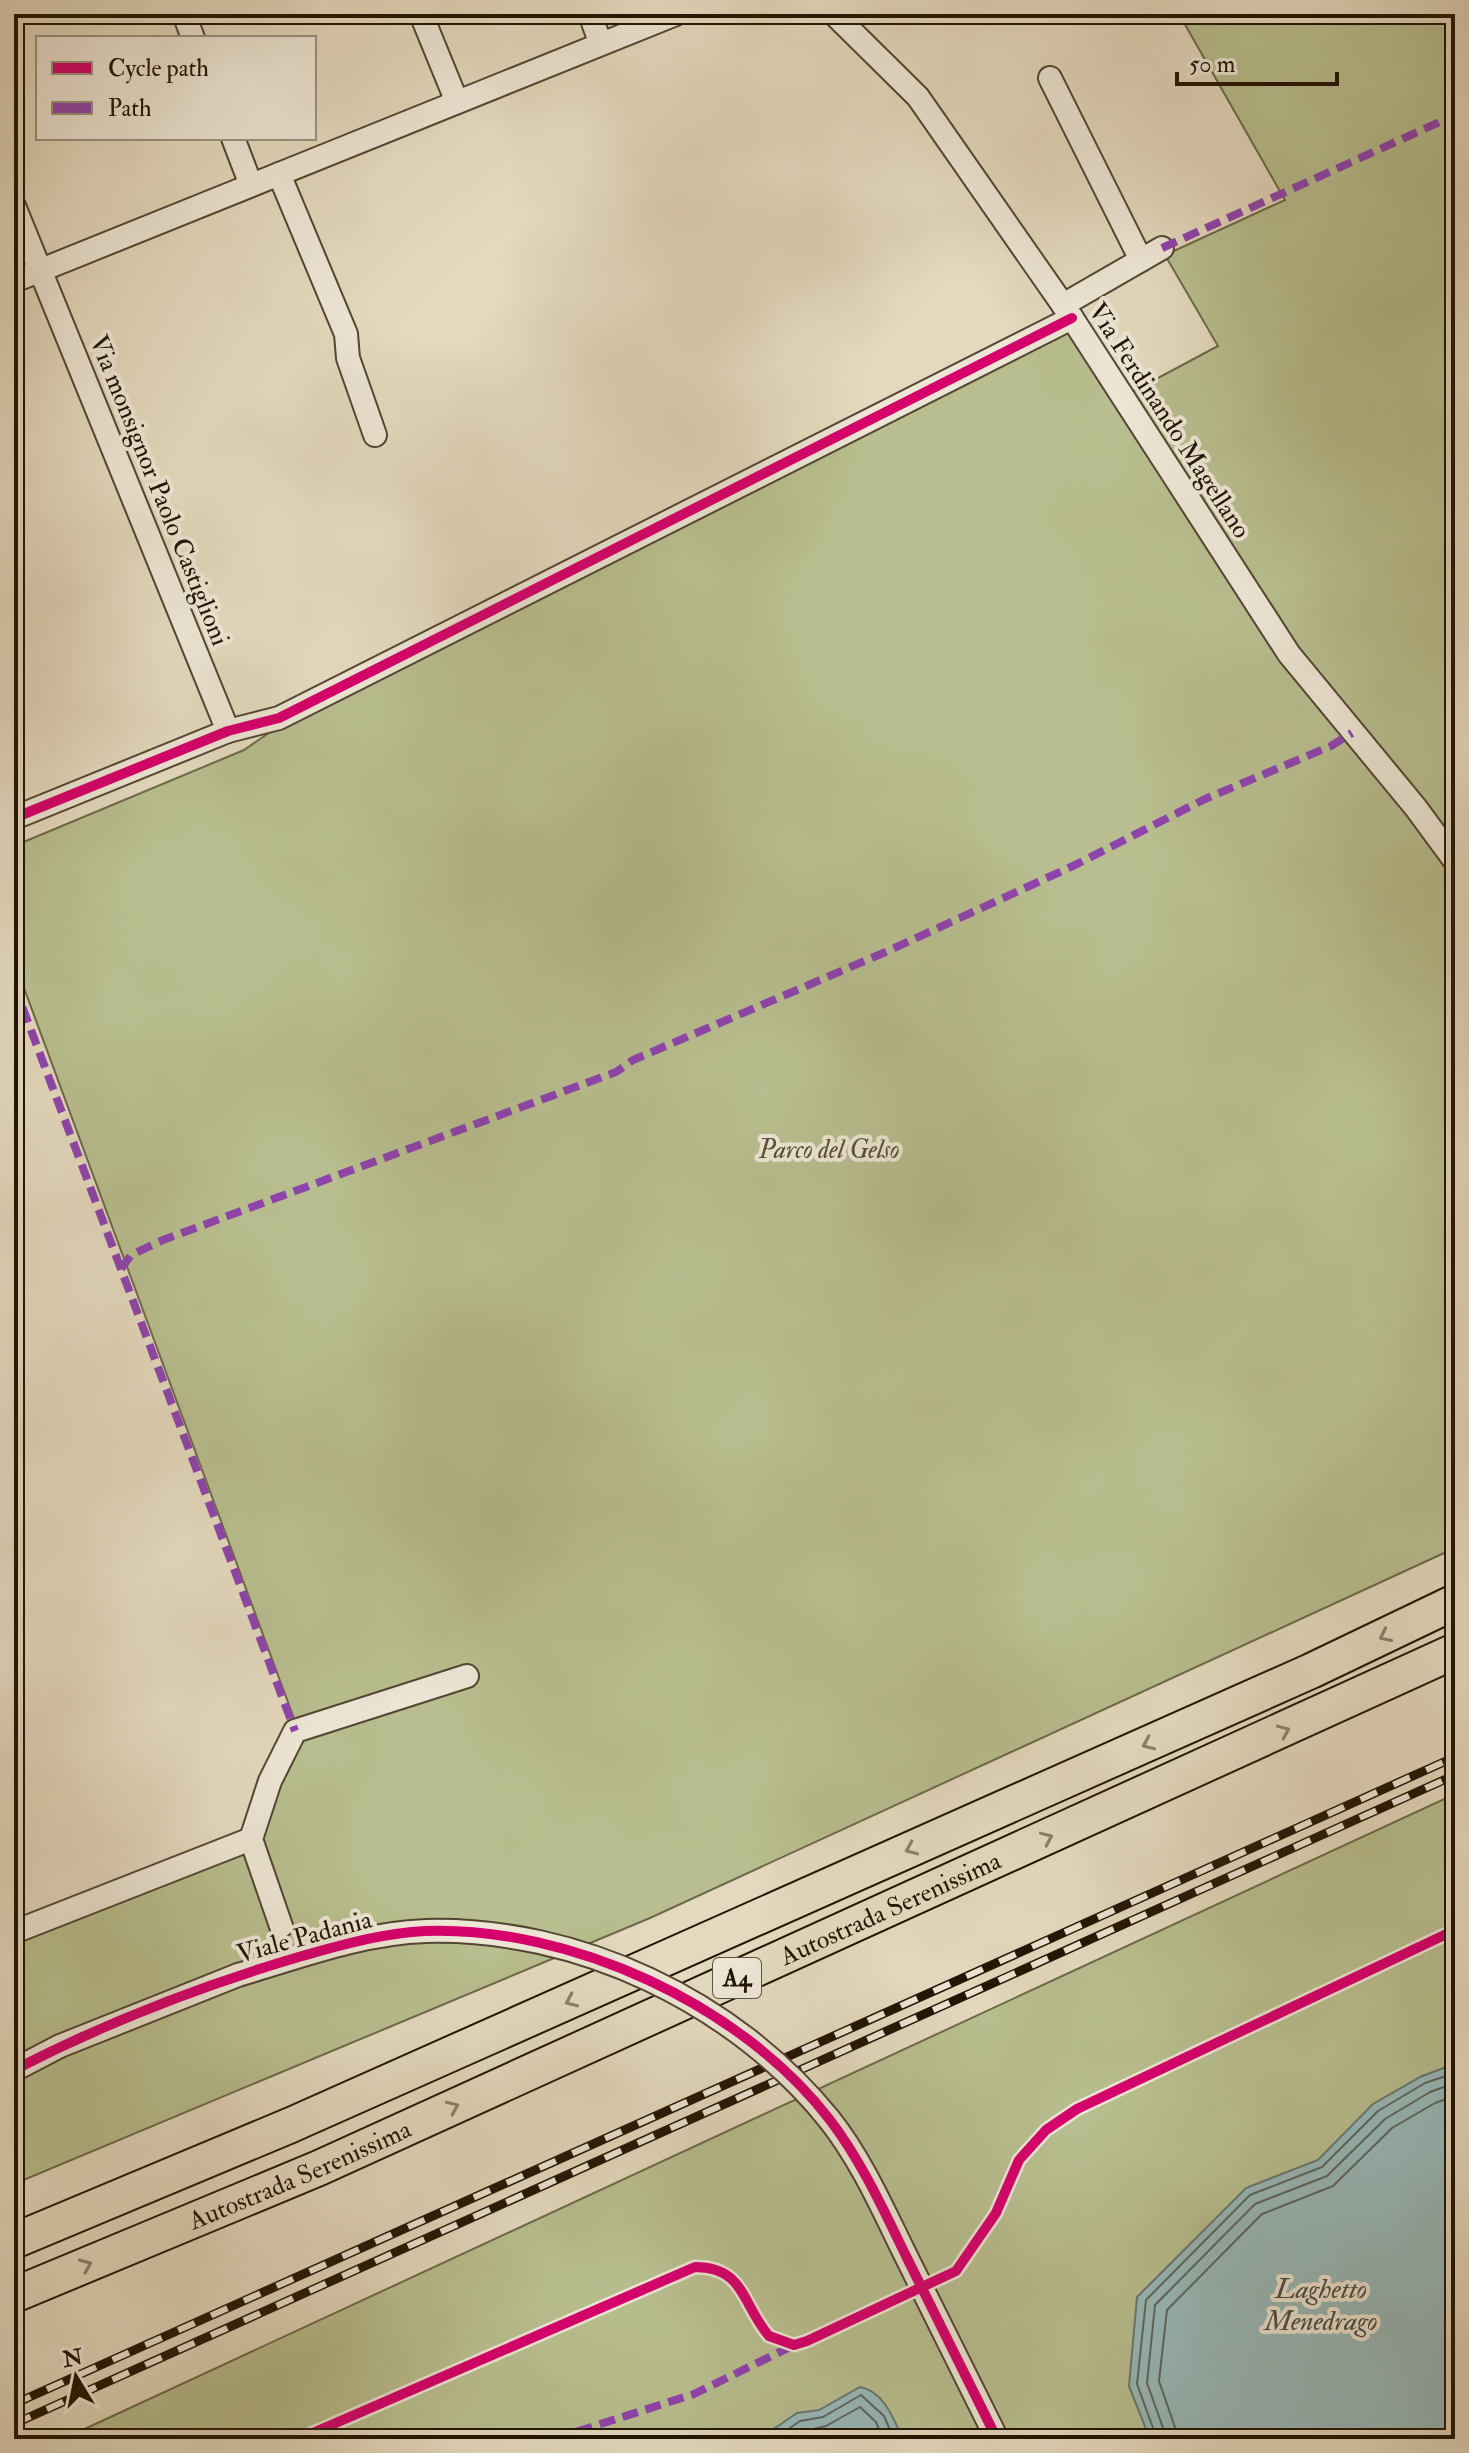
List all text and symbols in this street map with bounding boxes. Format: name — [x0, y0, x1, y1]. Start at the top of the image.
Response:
legend — [36, 36, 316, 140]
scale bar — [1177, 36, 1337, 86]
text: 50 m — [1189, 49, 1236, 80]
text: Cycle path — [108, 53, 209, 84]
text: Path — [108, 93, 152, 124]
street label: Via Ferdinando Magellano — [1081, 297, 1257, 544]
street label: Via monsignor Paolo Castiglioni — [82, 330, 236, 650]
park label: Parco del Gelso — [758, 1134, 899, 1166]
one-way arrow — [1378, 1626, 1393, 1642]
one-way arrow — [1276, 1725, 1291, 1741]
one-way arrow — [1142, 1734, 1156, 1750]
one-way arrow — [1039, 1832, 1054, 1848]
one-way arrow — [904, 1840, 919, 1856]
street label: Autostrada Serenissima — [774, 1845, 1006, 1973]
street label: Viale Padania — [233, 1903, 376, 1970]
road number: A4 — [713, 1958, 761, 1998]
one-way arrow — [564, 1991, 579, 2007]
one-way arrow — [445, 2101, 460, 2117]
street label: Autostrada Serenissima — [183, 2113, 417, 2238]
one-way arrow — [78, 2258, 92, 2275]
water label: Laghetto Menedrago — [1262, 2272, 1378, 2339]
north arrow — [36, 2337, 116, 2417]
text: N — [60, 2343, 85, 2374]

